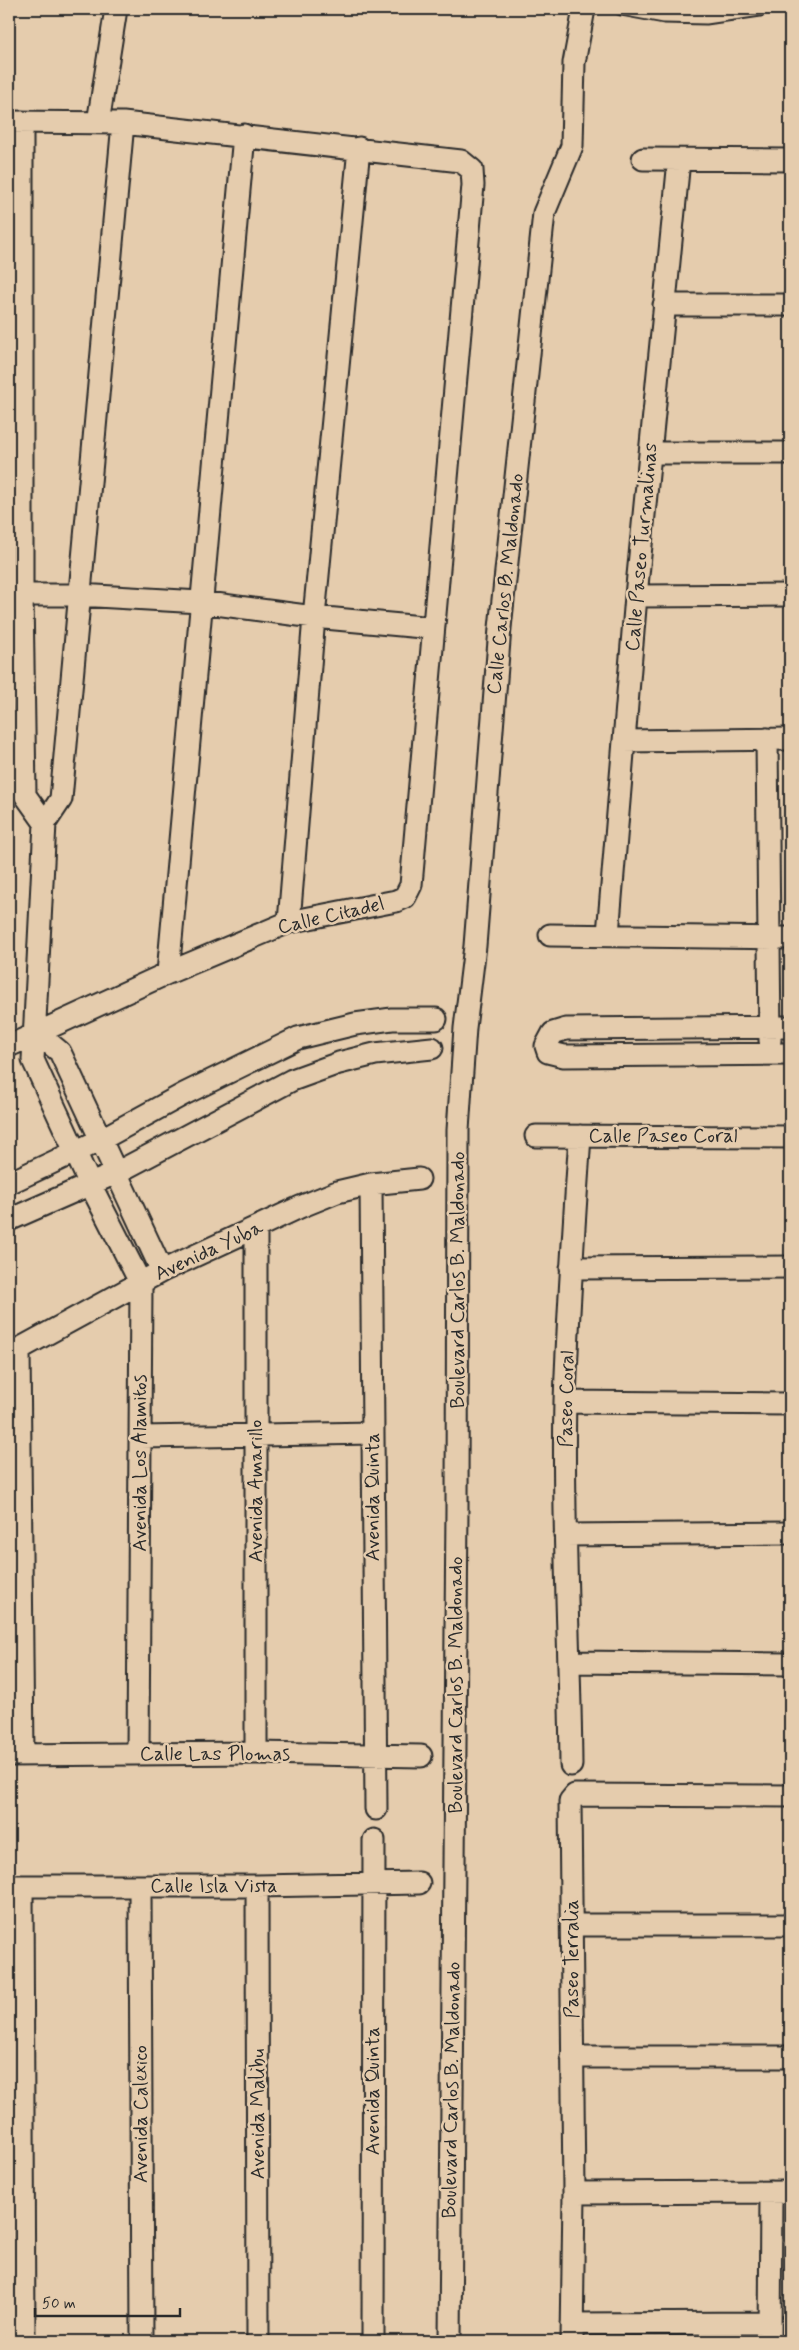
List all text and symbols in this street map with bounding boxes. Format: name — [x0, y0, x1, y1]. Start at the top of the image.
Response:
street label: Calle Paseo Turmalinas — [619, 442, 665, 652]
street label: Calle Carlos B. Maldonado — [481, 472, 531, 696]
street label: Calle Citadel — [275, 891, 387, 941]
street label: Calle Paseo Coral — [588, 1123, 738, 1150]
street label: Boulevard Carlos B. Maldonado — [445, 1151, 472, 1409]
street label: Avenida Yuba — [150, 1214, 268, 1288]
street label: Paseo Coral — [553, 1350, 581, 1448]
street label: Avenida Los Alamitos — [127, 1374, 154, 1552]
street label: Avenida Amarillo — [243, 1420, 270, 1562]
street label: Avenida Quinta — [360, 1433, 387, 1561]
street label: Boulevard Carlos B. Maldonado — [443, 1556, 470, 1814]
street label: Calle Las Plomas — [140, 1741, 290, 1768]
street label: Calle Isla Vista — [150, 1873, 278, 1900]
street label: Paseo Terralia — [559, 1899, 586, 2019]
street label: Boulevard Carlos B. Maldonado — [436, 1961, 468, 2219]
street label: Avenida Quinta — [360, 2027, 387, 2155]
street label: Avenida Calexico — [128, 2045, 155, 2183]
street label: Avenida Malibu — [245, 2049, 272, 2179]
scale bar — [35, 2285, 180, 2317]
text: 50 m — [42, 2294, 76, 2314]

